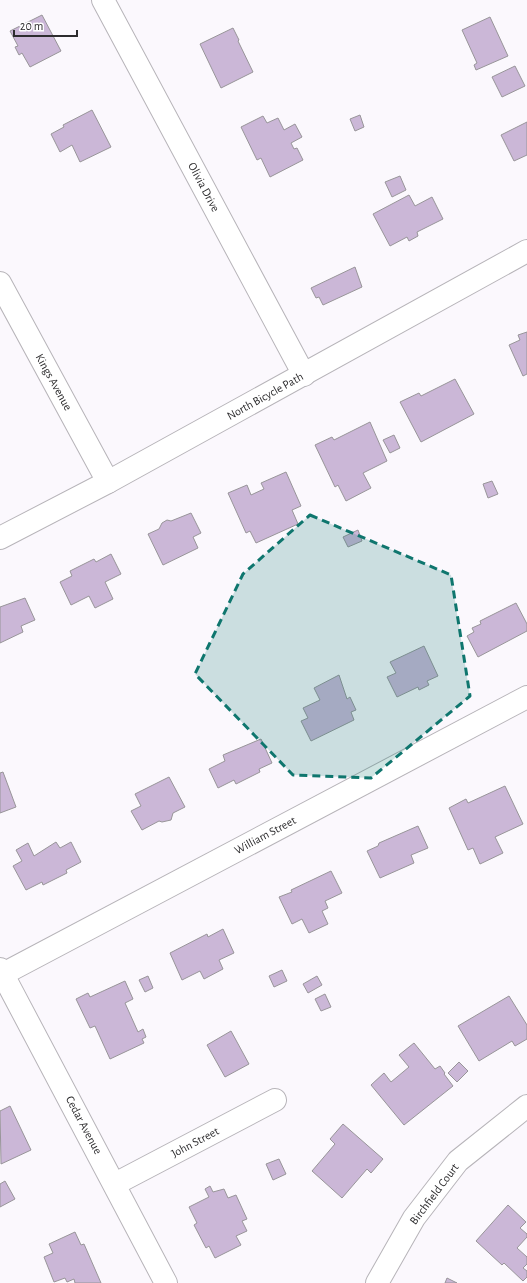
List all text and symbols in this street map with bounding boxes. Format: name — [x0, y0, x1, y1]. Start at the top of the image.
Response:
scale bar — [14, 12, 77, 38]
text: 20 m — [20, 20, 43, 32]
street label: Olivia Drive — [186, 160, 222, 214]
street label: Kings Avenue — [34, 352, 74, 412]
street label: North Bicycle Path — [225, 370, 306, 423]
street label: William Street — [232, 814, 298, 856]
street label: Cedar Avenue — [64, 1094, 104, 1156]
street label: John Street — [169, 1124, 221, 1159]
street label: Birchfield Court — [407, 1161, 461, 1227]

